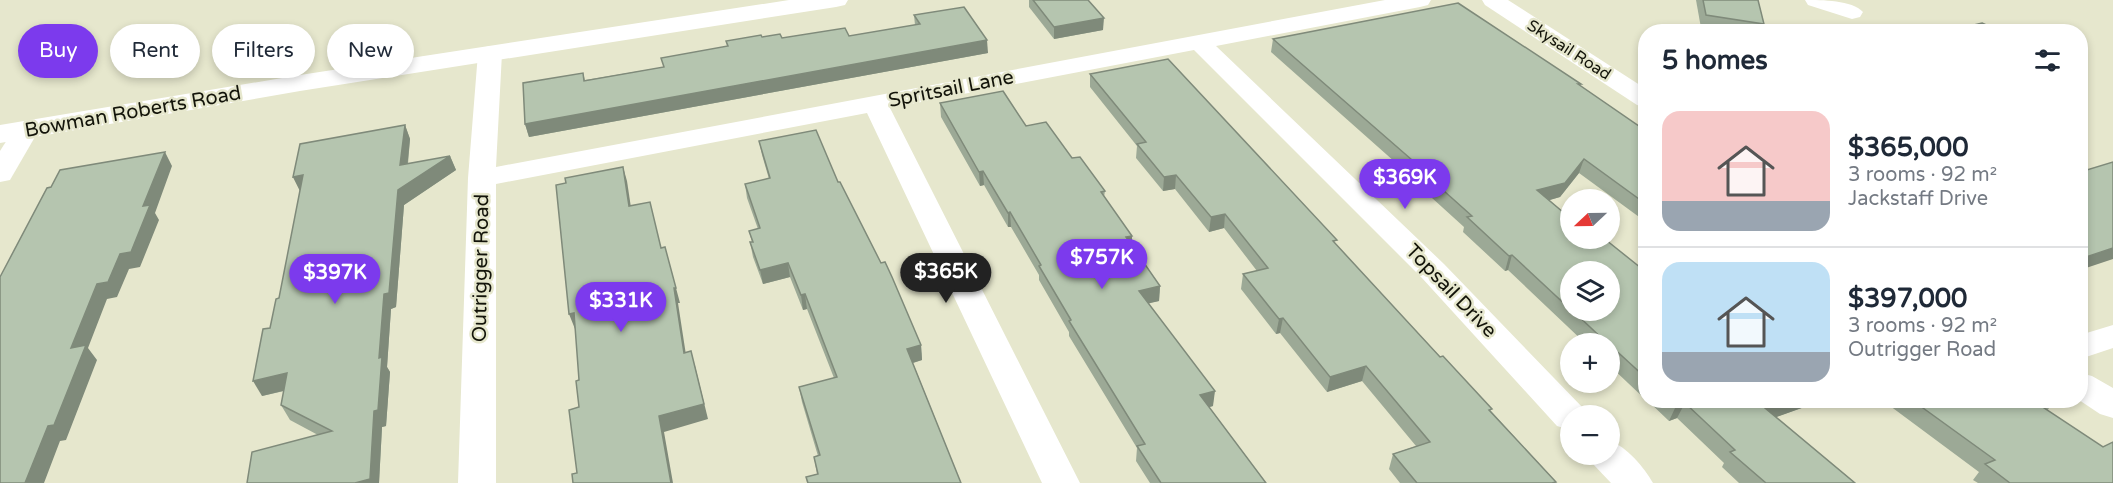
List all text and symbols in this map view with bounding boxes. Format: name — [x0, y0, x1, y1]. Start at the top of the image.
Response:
street label: Skysail Road — [1523, 15, 1615, 85]
chip: Buy — [18, 24, 98, 78]
chip: Rent — [110, 24, 200, 78]
chip: Filters — [212, 24, 315, 78]
chip: New — [327, 24, 414, 78]
icon: filters — [2031, 44, 2064, 77]
text: 5 homes — [1662, 45, 1768, 76]
street label: Spritsail Lane — [886, 65, 1016, 113]
street label: Bowman Roberts Road — [23, 81, 243, 143]
text: $365,000 — [1848, 132, 1968, 163]
icon: home — [1710, 135, 1782, 207]
pin: $369K — [1363, 159, 1447, 210]
text: 3 rooms · 92 m² — [1848, 163, 1997, 187]
text: $369K — [1373, 166, 1437, 190]
text: Jackstaff Drive — [1848, 187, 1988, 211]
north arrow — [1560, 189, 1620, 249]
map controls — [1560, 189, 1620, 465]
street label: Outrigger Road — [468, 194, 494, 342]
pin: $757K — [1060, 239, 1144, 290]
street label: Topsail Drive — [1400, 239, 1502, 343]
text: $757K — [1070, 246, 1134, 270]
pin: $365K — [904, 253, 988, 304]
pin: $397K — [293, 254, 377, 305]
text: $365K — [914, 260, 978, 284]
text: $397K — [303, 261, 367, 285]
button: layers — [1560, 261, 1620, 321]
pin: $331K — [579, 282, 663, 333]
text: $397,000 — [1848, 283, 1967, 314]
icon: home — [1710, 286, 1782, 358]
text: $331K — [589, 289, 653, 313]
text: 3 rooms · 92 m² — [1848, 314, 1997, 338]
button: + — [1560, 333, 1620, 393]
text: Outrigger Road — [1848, 338, 1996, 362]
button: − — [1560, 405, 1620, 465]

